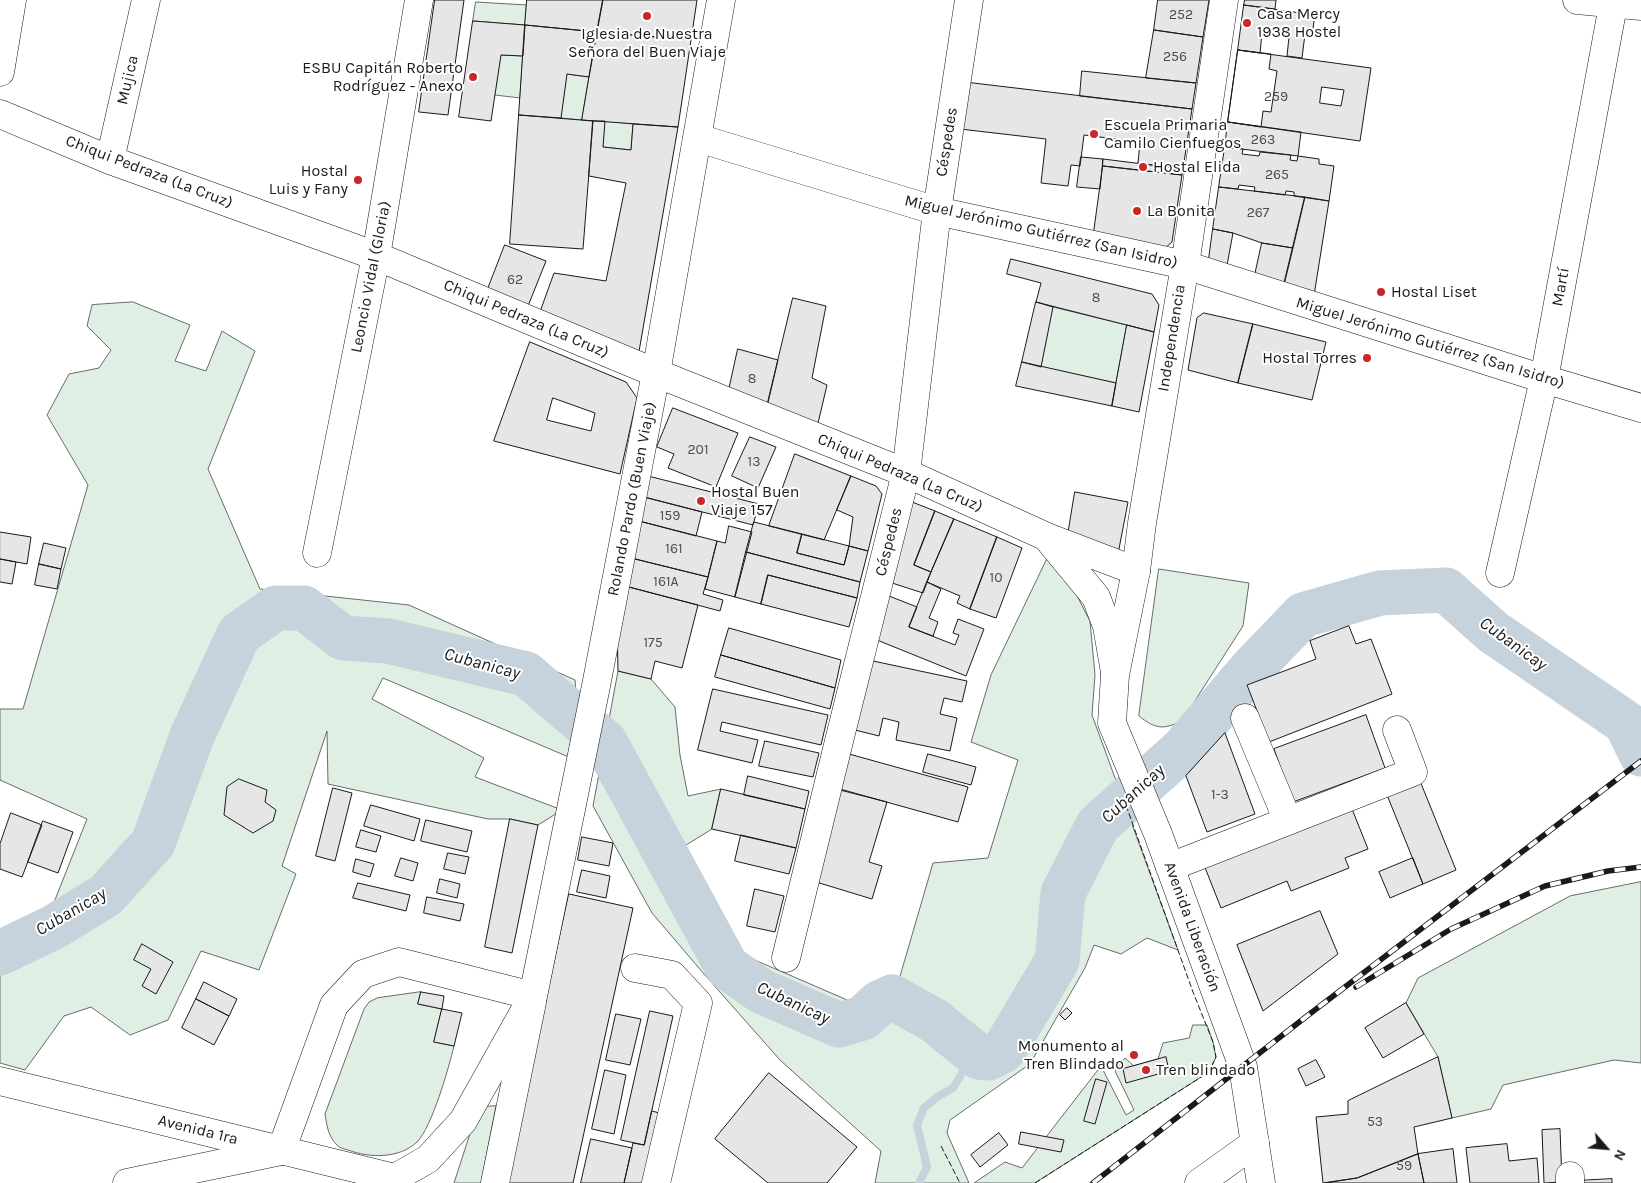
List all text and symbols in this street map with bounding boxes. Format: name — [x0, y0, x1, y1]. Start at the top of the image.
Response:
place label: Casa Mercy 1938 Hostel — [1257, 4, 1341, 42]
house number: 252 — [1169, 7, 1193, 23]
marker: Iglesia de Nuestra Señora del Buen Viaje — [641, 10, 653, 22]
marker: Casa Mercy 1938 Hostel — [1241, 17, 1253, 29]
place label: Iglesia de Nuestra Señora del Buen Viaje — [568, 24, 726, 62]
house number: 256 — [1163, 49, 1187, 65]
street label: Mujica — [113, 53, 143, 107]
place label: ESBU Capitán Roberto Rodríguez - Anexo — [302, 58, 463, 96]
marker: ESBU Capitán Roberto Rodríguez - Anexo — [467, 71, 479, 83]
house number: 259 — [1264, 89, 1288, 105]
street label: Céspedes — [932, 106, 962, 178]
place label: Escuela Primaria Camilo Cienfuegos — [1104, 115, 1241, 153]
marker: Escuela Primaria Camilo Cienfuegos — [1088, 128, 1100, 140]
street label: Chiqui Pedraza (La Cruz) — [63, 131, 235, 213]
house number: 263 — [1251, 132, 1275, 148]
place label: Hostal Elida — [1153, 157, 1240, 177]
place label: Hostal Luis y Fany — [269, 161, 348, 199]
marker: Hostal Elida — [1137, 161, 1149, 173]
house number: 265 — [1265, 167, 1289, 183]
marker: Hostal Luis y Fany — [352, 174, 364, 186]
street label: Miguel Jerónimo Gutiérrez (San Isidro) — [903, 191, 1179, 273]
street label: Leoncio Vidal (Gloria) — [347, 199, 395, 355]
place label: La Bonita — [1147, 201, 1215, 221]
marker: La Bonita — [1131, 205, 1143, 217]
house number: 267 — [1247, 205, 1269, 221]
street label: Martí — [1548, 266, 1574, 308]
house number: 62 — [507, 272, 523, 288]
street label: Chiqui Pedraza (La Cruz) — [441, 275, 611, 363]
place label: Hostal Liset — [1391, 282, 1477, 302]
street label: Independencia — [1154, 283, 1190, 393]
marker: Hostal Liset — [1375, 286, 1387, 298]
house number: 8 — [1092, 290, 1100, 306]
street label: Miguel Jerónimo Gutiérrez (San Isidro) — [1293, 293, 1567, 393]
place label: Hostal Torres — [1262, 348, 1357, 368]
marker: Hostal Torres — [1361, 352, 1373, 364]
house number: 8 — [748, 371, 756, 387]
street label: Rolando Pardo (Buen Viaje) — [604, 400, 660, 598]
street label: Chiqui Pedraza (La Cruz) — [815, 429, 985, 517]
house number: 201 — [687, 442, 709, 458]
house number: 13 — [748, 454, 760, 470]
place label: Hostal Buen Viaje 157 — [711, 482, 799, 520]
marker: Hostal Buen Viaje 157 — [695, 495, 707, 507]
street label: Céspedes — [871, 506, 907, 578]
house number: 159 — [660, 508, 680, 524]
house number: 161 — [665, 541, 683, 557]
house number: 10 — [990, 570, 1002, 586]
house number: 161A — [653, 574, 679, 590]
water label: Cubanicay — [1475, 612, 1551, 676]
house number: 175 — [643, 635, 663, 651]
water label: Cubanicay — [441, 643, 523, 685]
water label: Cubanicay — [1097, 760, 1169, 828]
house number: 1-3 — [1211, 787, 1229, 803]
street label: Avenida Liberación — [1159, 859, 1225, 995]
water label: Cubanicay — [32, 883, 110, 941]
water label: Cubanicay — [753, 977, 833, 1029]
place label: Monumento al Tren Blindado — [1018, 1036, 1124, 1074]
marker: Monumento al Tren Blindado — [1128, 1049, 1140, 1061]
place label: Tren blindado — [1156, 1060, 1255, 1080]
marker: Tren blindado — [1140, 1064, 1152, 1076]
street label: Avenida 1ra — [156, 1111, 240, 1149]
house number: 53 — [1367, 1114, 1383, 1130]
north arrow — [1581, 1123, 1631, 1173]
text: N — [1610, 1147, 1630, 1163]
house number: 59 — [1396, 1158, 1412, 1174]

